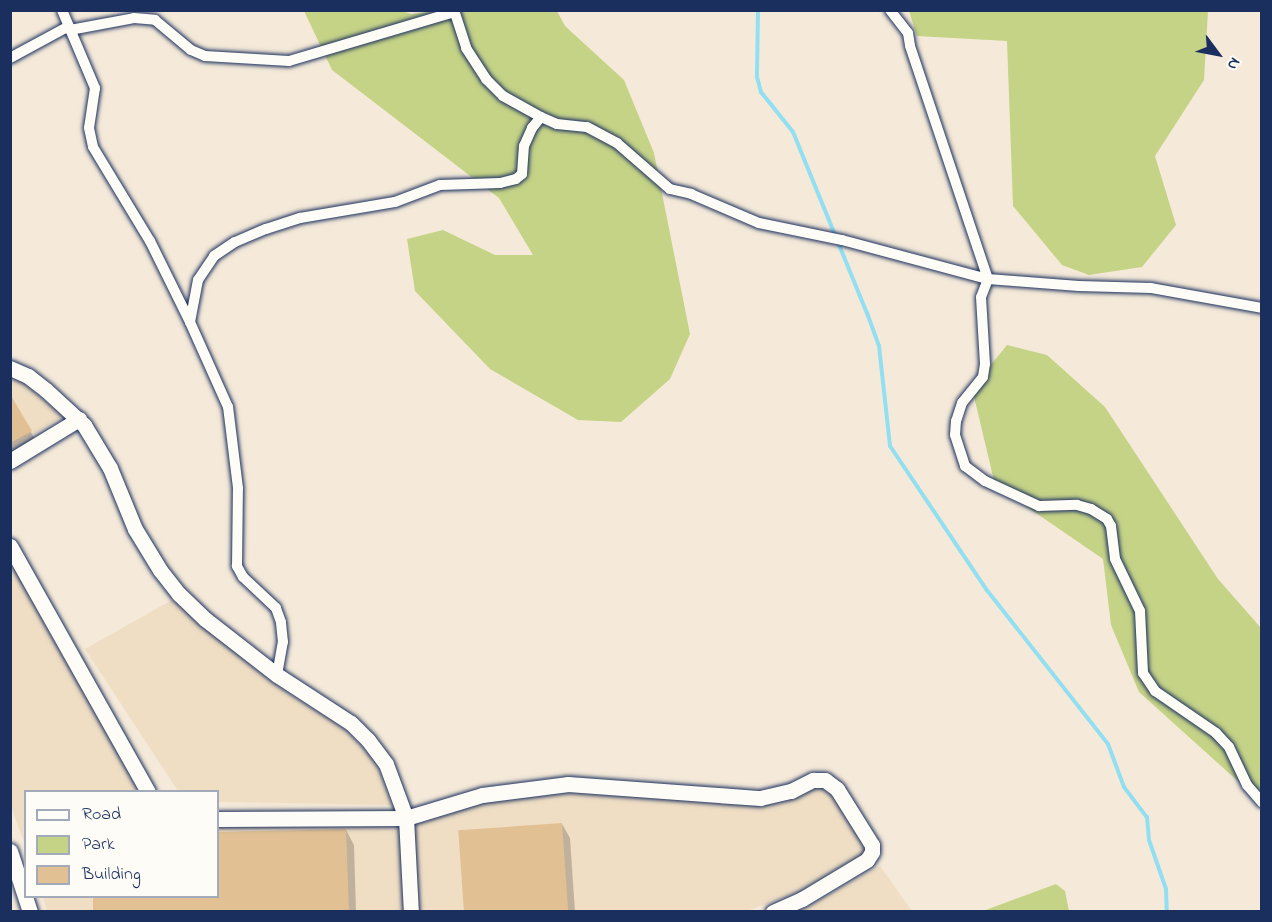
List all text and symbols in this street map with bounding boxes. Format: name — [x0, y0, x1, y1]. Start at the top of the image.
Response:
north arrow — [1188, 24, 1248, 84]
text: N — [1220, 53, 1246, 74]
legend — [24, 790, 219, 898]
text: Road — [82, 802, 121, 828]
text: Park — [82, 832, 115, 858]
text: Building — [82, 862, 141, 888]

